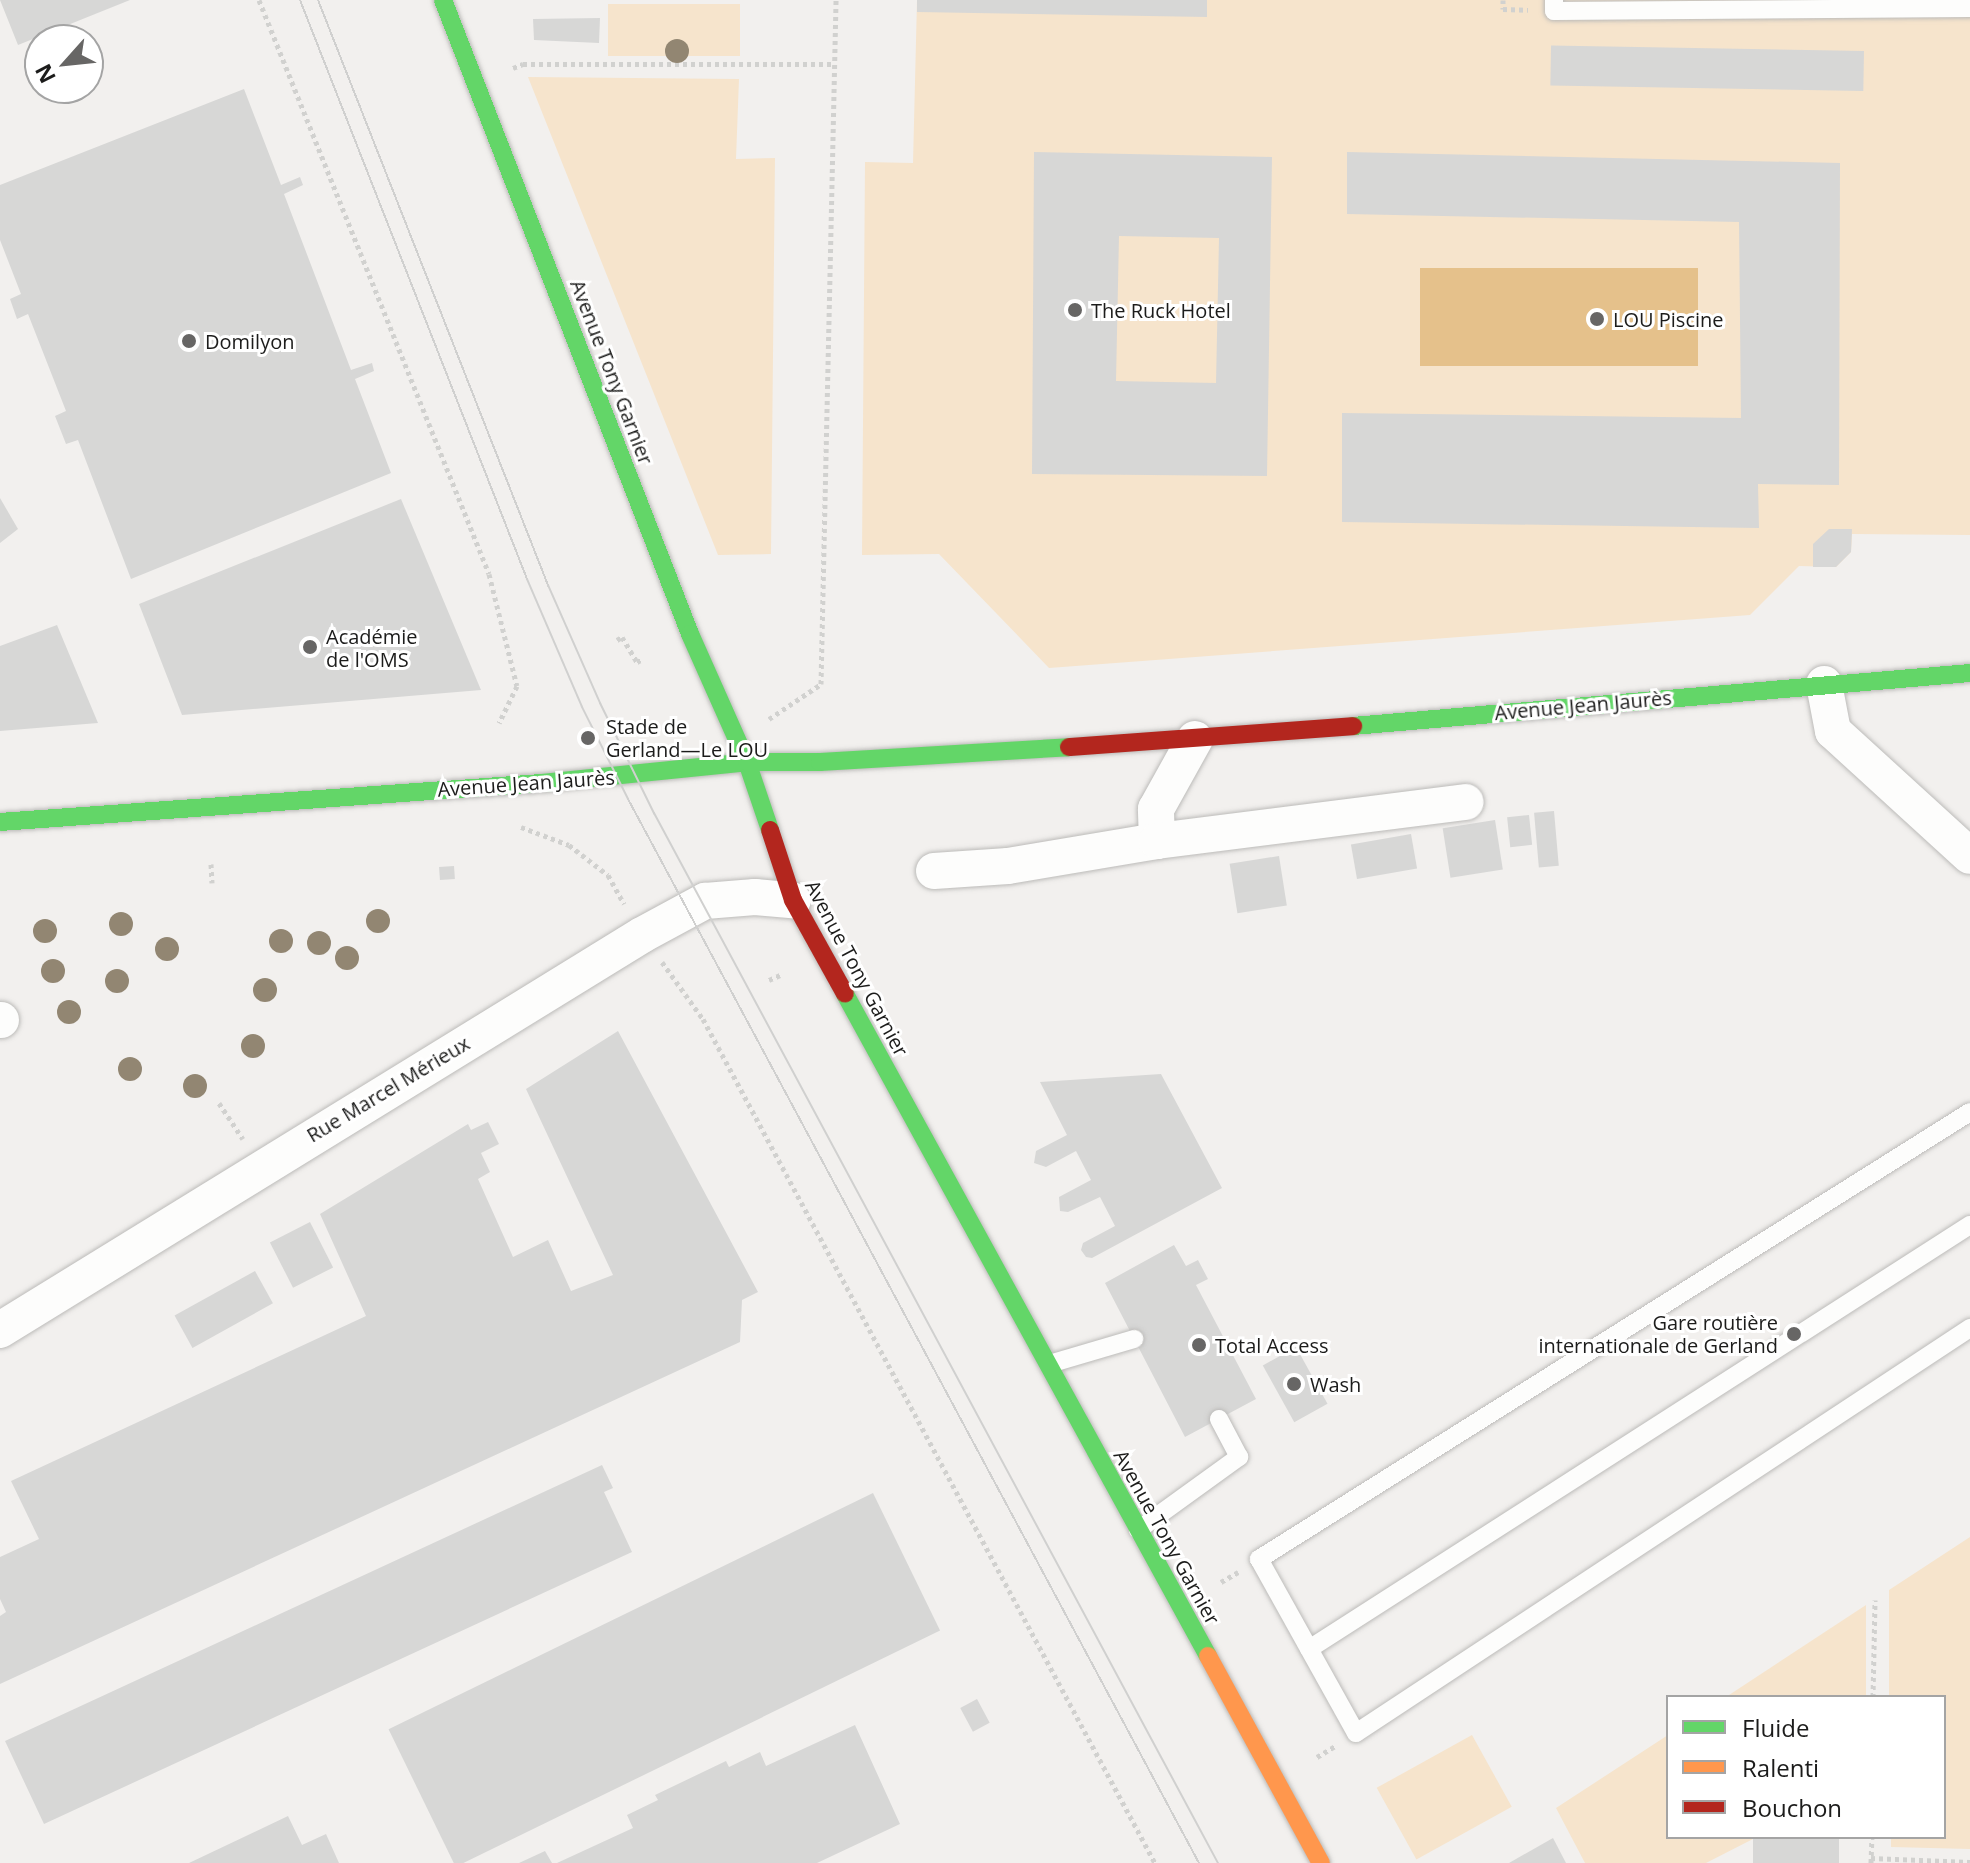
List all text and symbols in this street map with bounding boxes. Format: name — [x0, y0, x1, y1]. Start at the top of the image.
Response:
north arrow — [24, 24, 104, 104]
text: N — [27, 59, 62, 89]
street label: Avenue Tony Garnier — [566, 276, 658, 468]
place label: The Ruck Hotel — [1091, 298, 1231, 322]
marker: The Ruck Hotel — [1066, 301, 1084, 319]
place label: LOU Piscine — [1613, 307, 1724, 331]
marker: LOU Piscine — [1588, 310, 1606, 328]
place label: Domilyon — [205, 329, 294, 353]
marker: Domilyon — [180, 332, 198, 350]
place label: Académie de l'OMS — [326, 624, 418, 671]
marker: Académie de l'OMS — [301, 638, 319, 656]
street label: Avenue Jean Jaurès — [1493, 685, 1673, 725]
place label: Stade de Gerland—Le LOU — [606, 714, 768, 761]
marker: Stade de Gerland—Le LOU — [577, 727, 599, 749]
street label: Avenue Jean Jaurès — [437, 765, 615, 801]
street label: Avenue Tony Garnier — [800, 876, 914, 1060]
street label: Rue Marcel Mérieux — [302, 1031, 474, 1147]
place label: Gare routière internationale de Gerland — [1538, 1310, 1778, 1357]
marker: Gare routière internationale de Gerland — [1785, 1325, 1803, 1343]
place label: Total Access — [1215, 1333, 1329, 1357]
marker: Total Access — [1190, 1336, 1208, 1354]
place label: Wash — [1310, 1372, 1361, 1396]
marker: Wash — [1285, 1375, 1303, 1393]
street label: Avenue Tony Garnier — [1109, 1446, 1225, 1628]
legend — [1666, 1695, 1946, 1839]
text: Fluide — [1742, 1711, 1809, 1744]
text: Ralenti — [1742, 1751, 1819, 1784]
text: Bouchon — [1742, 1791, 1842, 1824]

